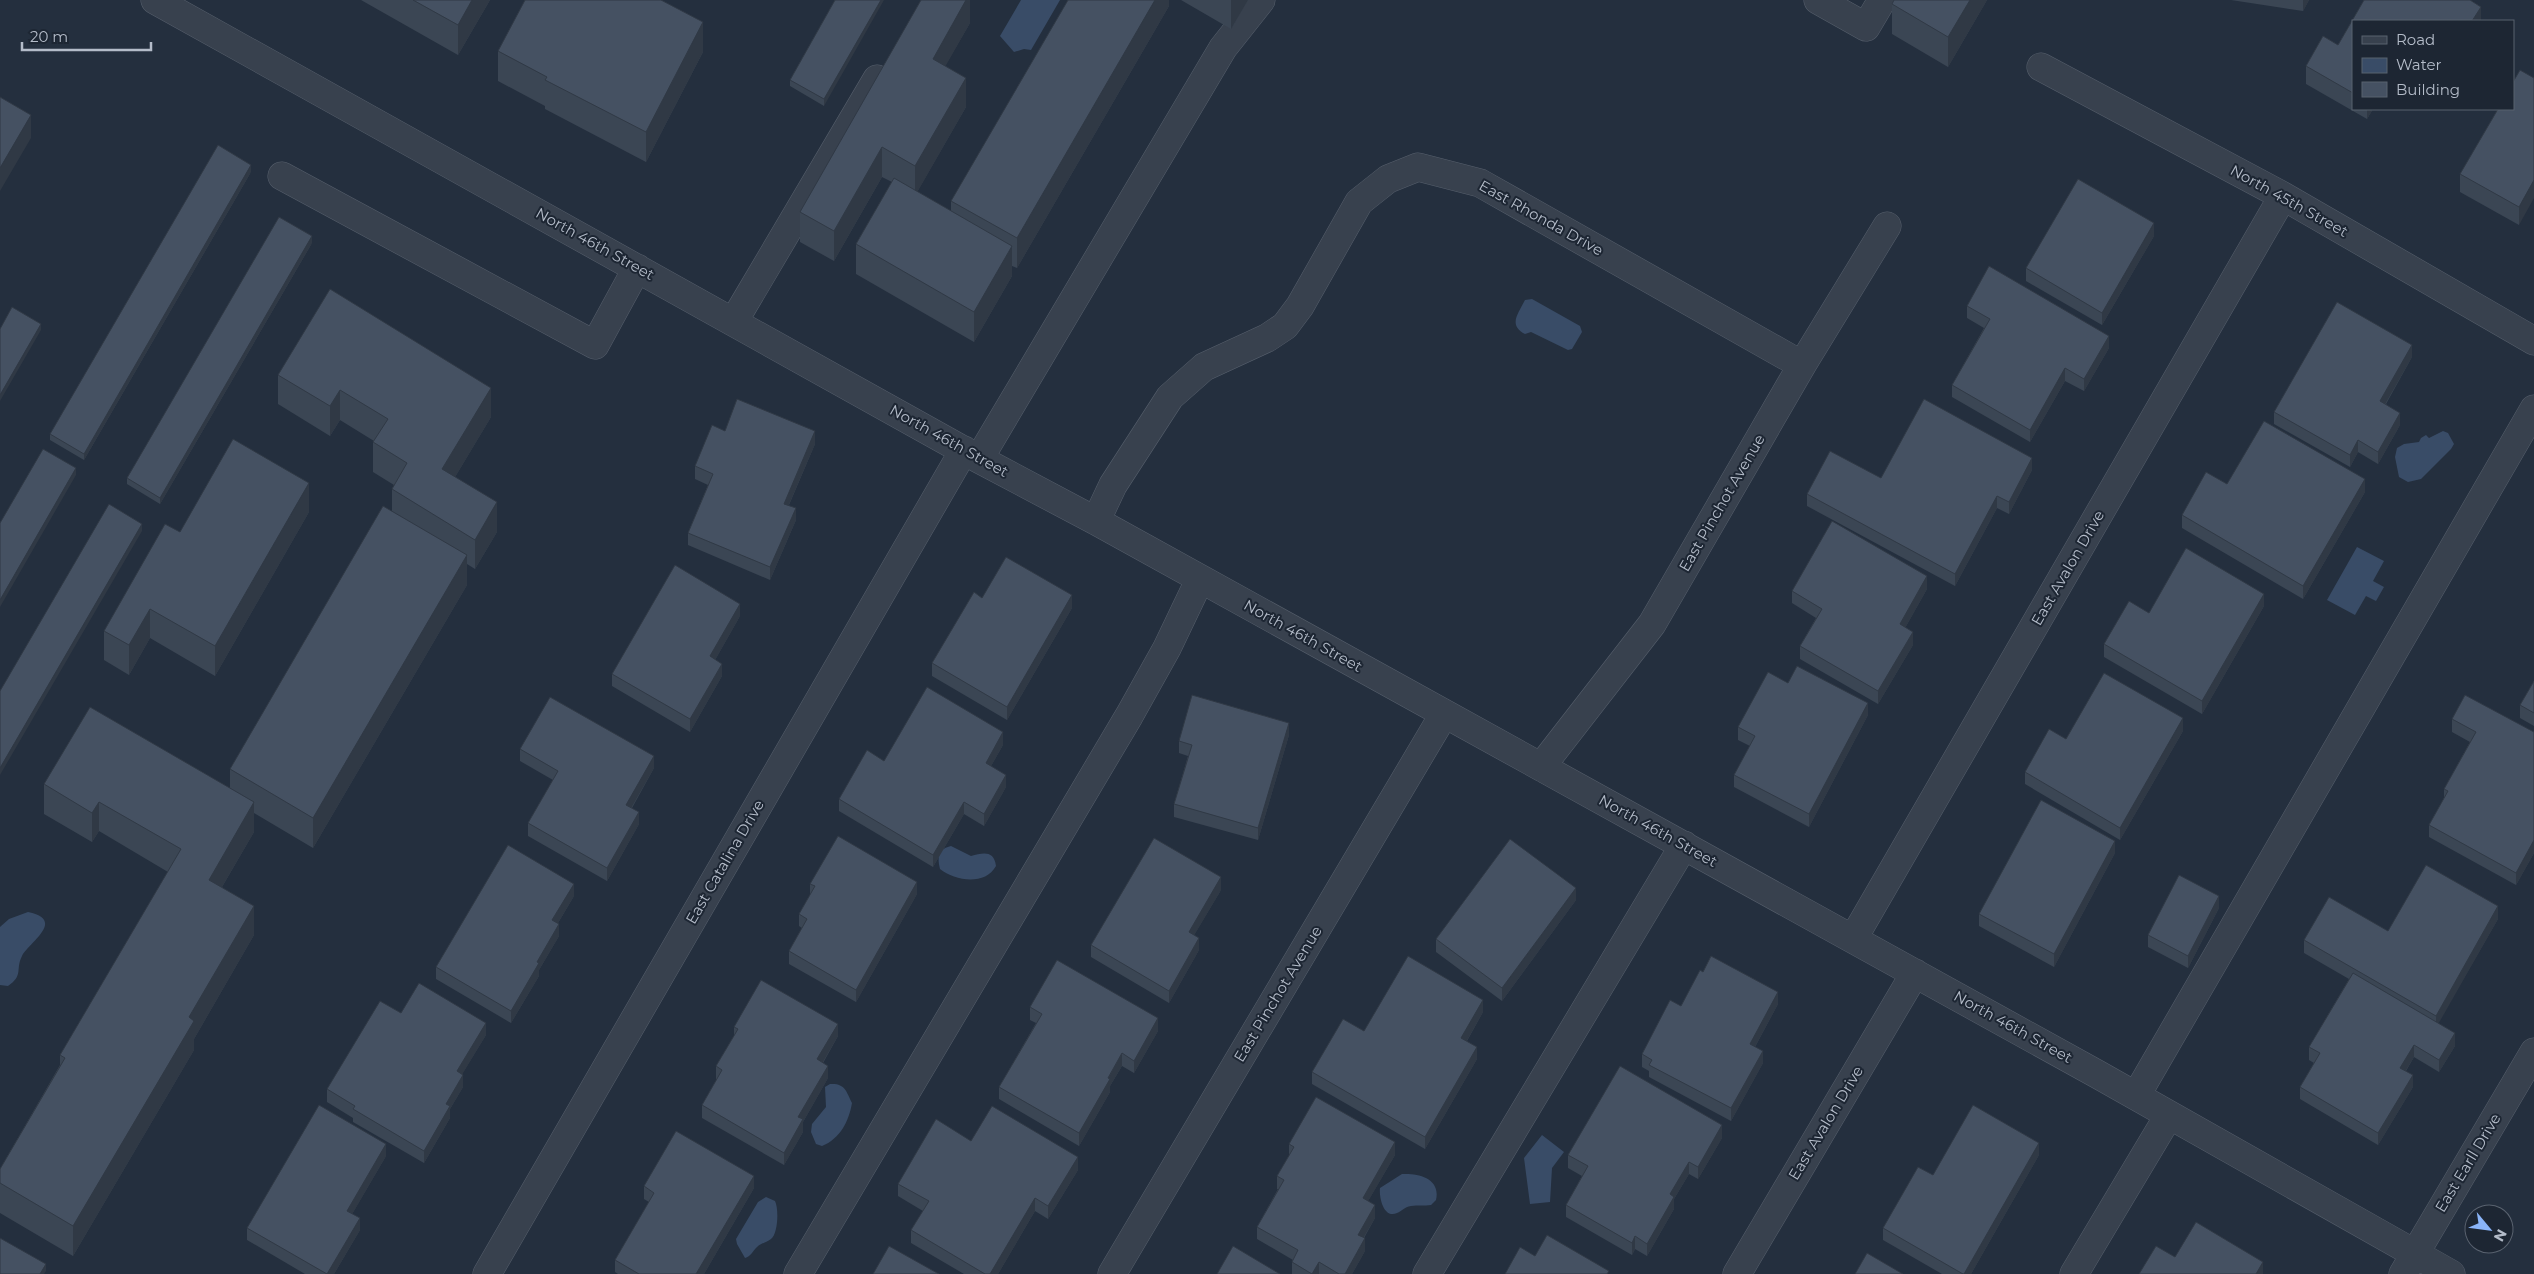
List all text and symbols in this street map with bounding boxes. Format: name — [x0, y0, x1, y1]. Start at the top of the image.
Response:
scale bar — [22, 20, 151, 52]
legend — [2352, 20, 2514, 110]
text: 20 m — [30, 27, 68, 46]
text: Road — [2396, 30, 2435, 49]
text: Water — [2396, 55, 2442, 74]
text: Building — [2396, 80, 2460, 99]
street label: North 45th Street — [2227, 160, 2352, 241]
street label: East Rhonda Drive — [1476, 176, 1607, 260]
street label: North 46th Street — [533, 203, 658, 284]
street label: North 46th Street — [887, 400, 1012, 481]
street label: East Pinchot Avenue — [1674, 431, 1769, 575]
street label: East Avalon Drive — [2027, 507, 2108, 629]
street label: North 46th Street — [1241, 595, 1366, 676]
street label: North 46th Street — [1596, 790, 1721, 871]
street label: East Catalina Drive — [681, 796, 768, 927]
street label: East Pinchot Avenue — [1229, 922, 1326, 1065]
street label: North 46th Street — [1951, 986, 2076, 1067]
street label: East Avalon Drive — [1784, 1062, 1867, 1183]
street label: East Earll Drive — [2431, 1110, 2505, 1216]
north arrow — [2464, 1204, 2514, 1254]
text: N — [2490, 1226, 2511, 1245]

